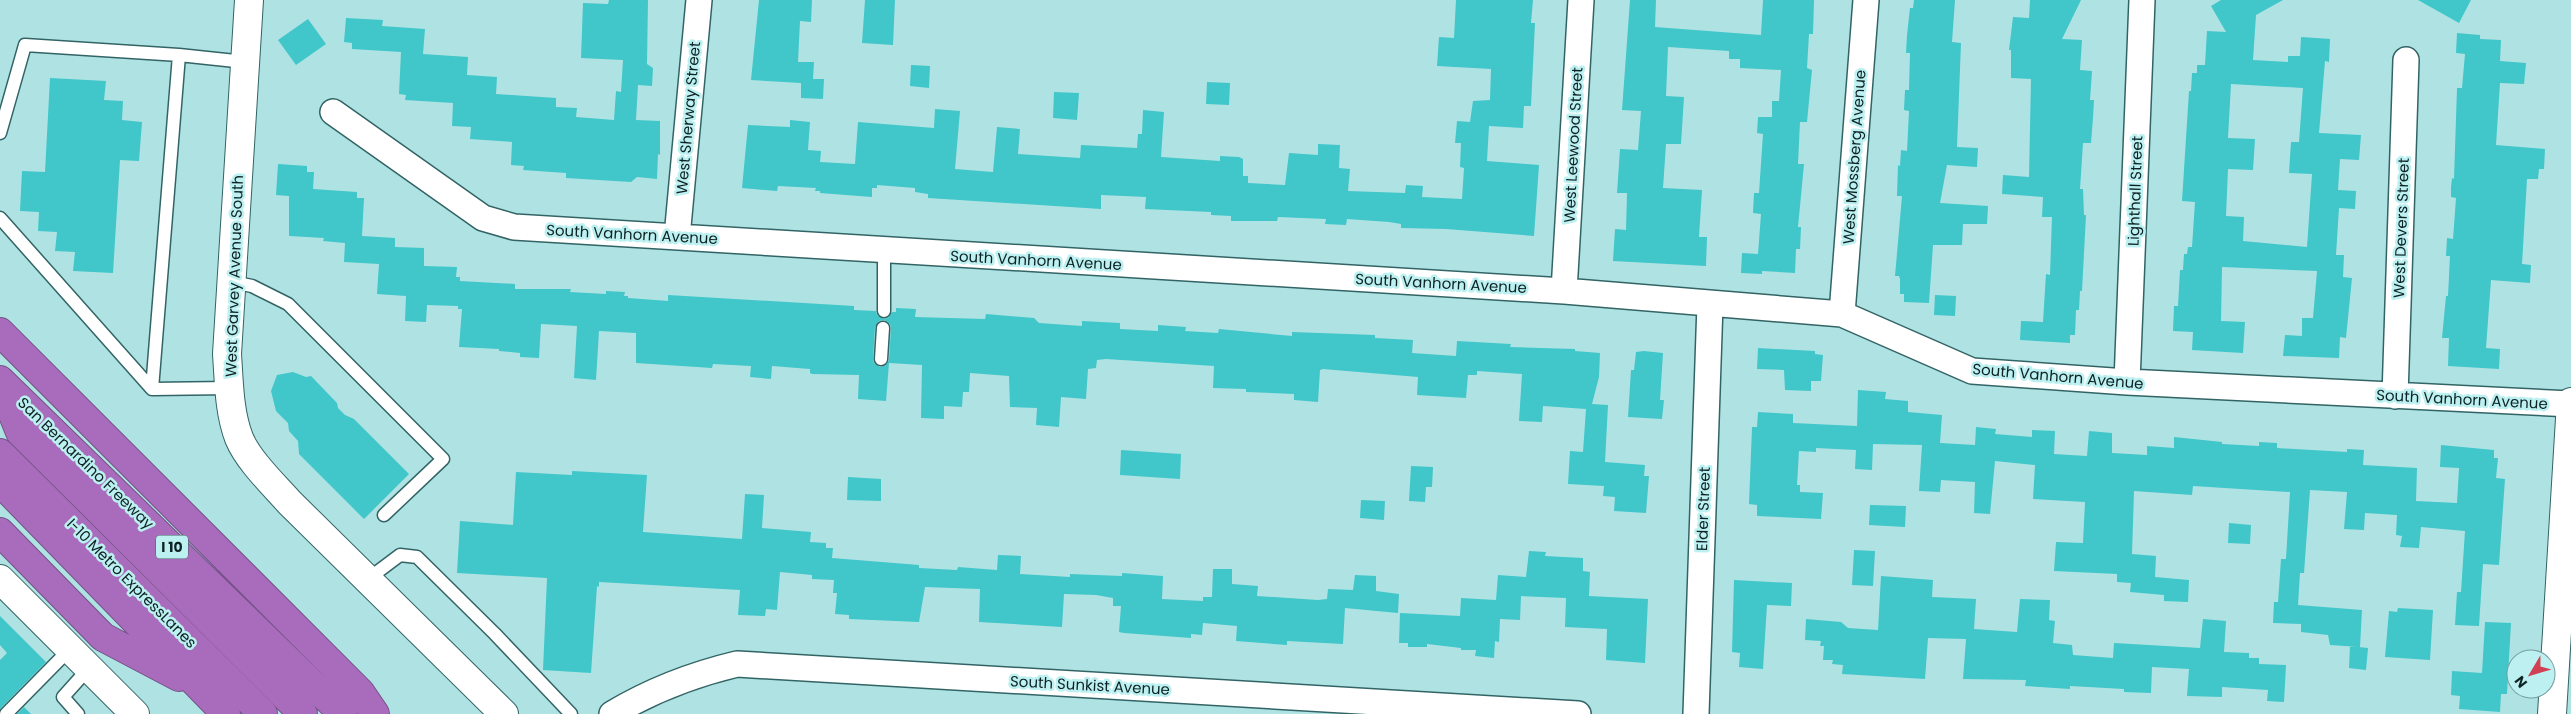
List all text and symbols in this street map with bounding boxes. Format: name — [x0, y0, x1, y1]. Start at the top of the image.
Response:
street label: West Sherway Street — [671, 41, 705, 195]
street label: West Leewood Street — [1558, 67, 1588, 223]
street label: West Mossberg Avenue — [1837, 69, 1871, 245]
street label: Lighthall Street — [2123, 135, 2147, 247]
street label: West Devers Street — [2388, 158, 2414, 298]
street label: West Garvey Avenue South — [220, 175, 248, 377]
street label: South Vanhorn Avenue — [546, 219, 718, 249]
street label: South Vanhorn Avenue — [950, 245, 1122, 275]
street label: South Vanhorn Avenue — [1355, 268, 1527, 298]
street label: South Vanhorn Avenue — [1972, 358, 2144, 394]
street label: South Vanhorn Avenue — [2376, 384, 2548, 414]
street label: San Bernardino Freeway — [13, 392, 159, 534]
street label: Elder Street — [1691, 466, 1715, 552]
street label: I-10 Metro ExpressLanes — [62, 513, 202, 653]
road number: I 10 — [156, 536, 188, 558]
north arrow — [2506, 649, 2556, 699]
street label: South Sunkist Avenue — [1009, 670, 1171, 700]
text: N — [2510, 672, 2532, 692]

